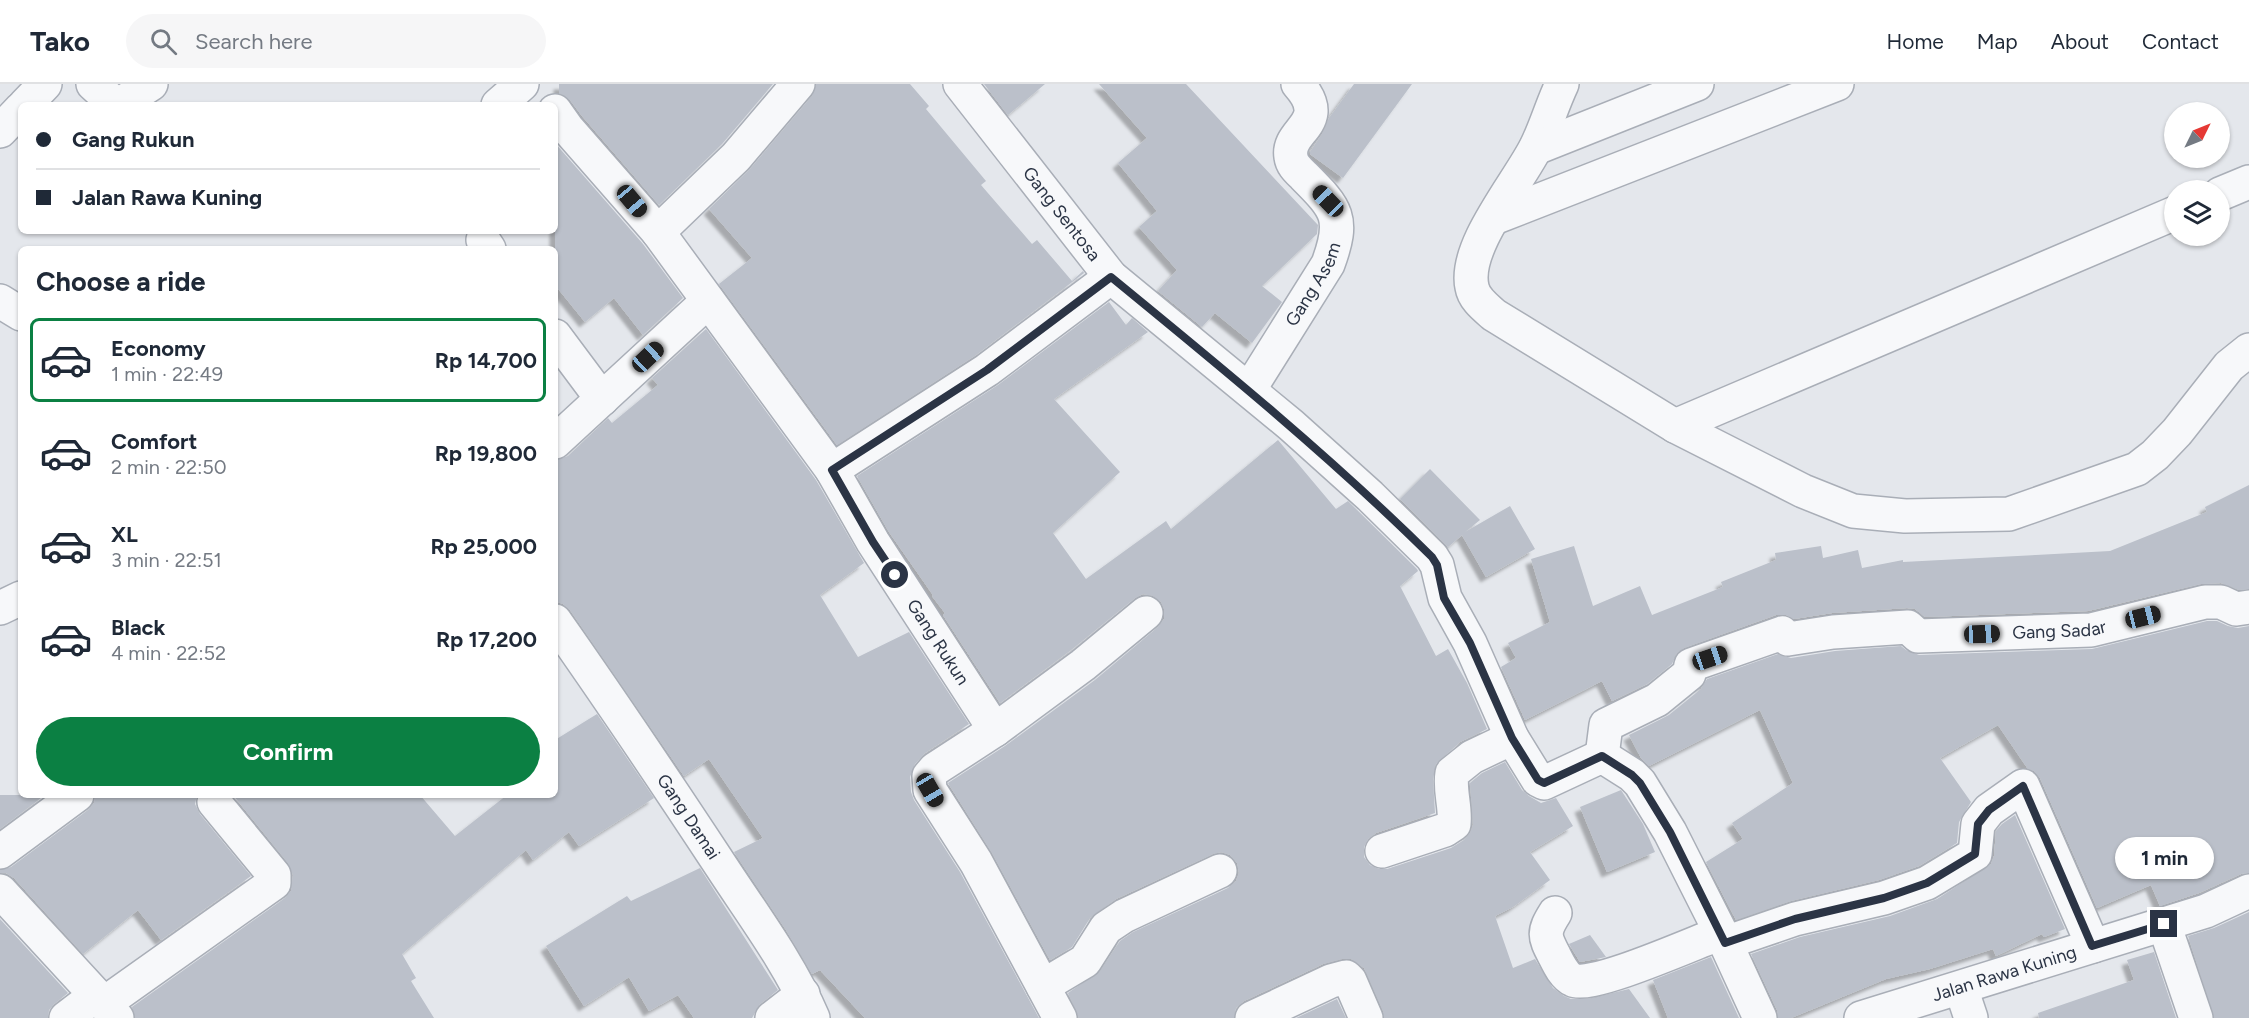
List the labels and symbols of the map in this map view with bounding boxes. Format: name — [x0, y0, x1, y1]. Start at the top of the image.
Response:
north arrow — [2164, 102, 2230, 168]
street label: Gang Sentosa — [1018, 162, 1105, 266]
car — [614, 181, 650, 221]
car — [1309, 182, 1347, 220]
street label: Gang Asem — [1281, 240, 1345, 330]
car — [629, 338, 667, 376]
route start — [881, 561, 908, 588]
street label: Gang Rukun — [902, 595, 974, 689]
car — [2123, 604, 2163, 630]
street label: Gang Sadar — [2012, 616, 2108, 644]
car — [1964, 624, 2000, 644]
car — [1690, 644, 1730, 672]
street label: Gang Damai — [652, 770, 725, 864]
car — [913, 770, 947, 810]
callout: 1 min — [2114, 837, 2214, 879]
route end — [2150, 910, 2177, 937]
street label: Jalan Rawa Kuning — [1929, 941, 2079, 1006]

